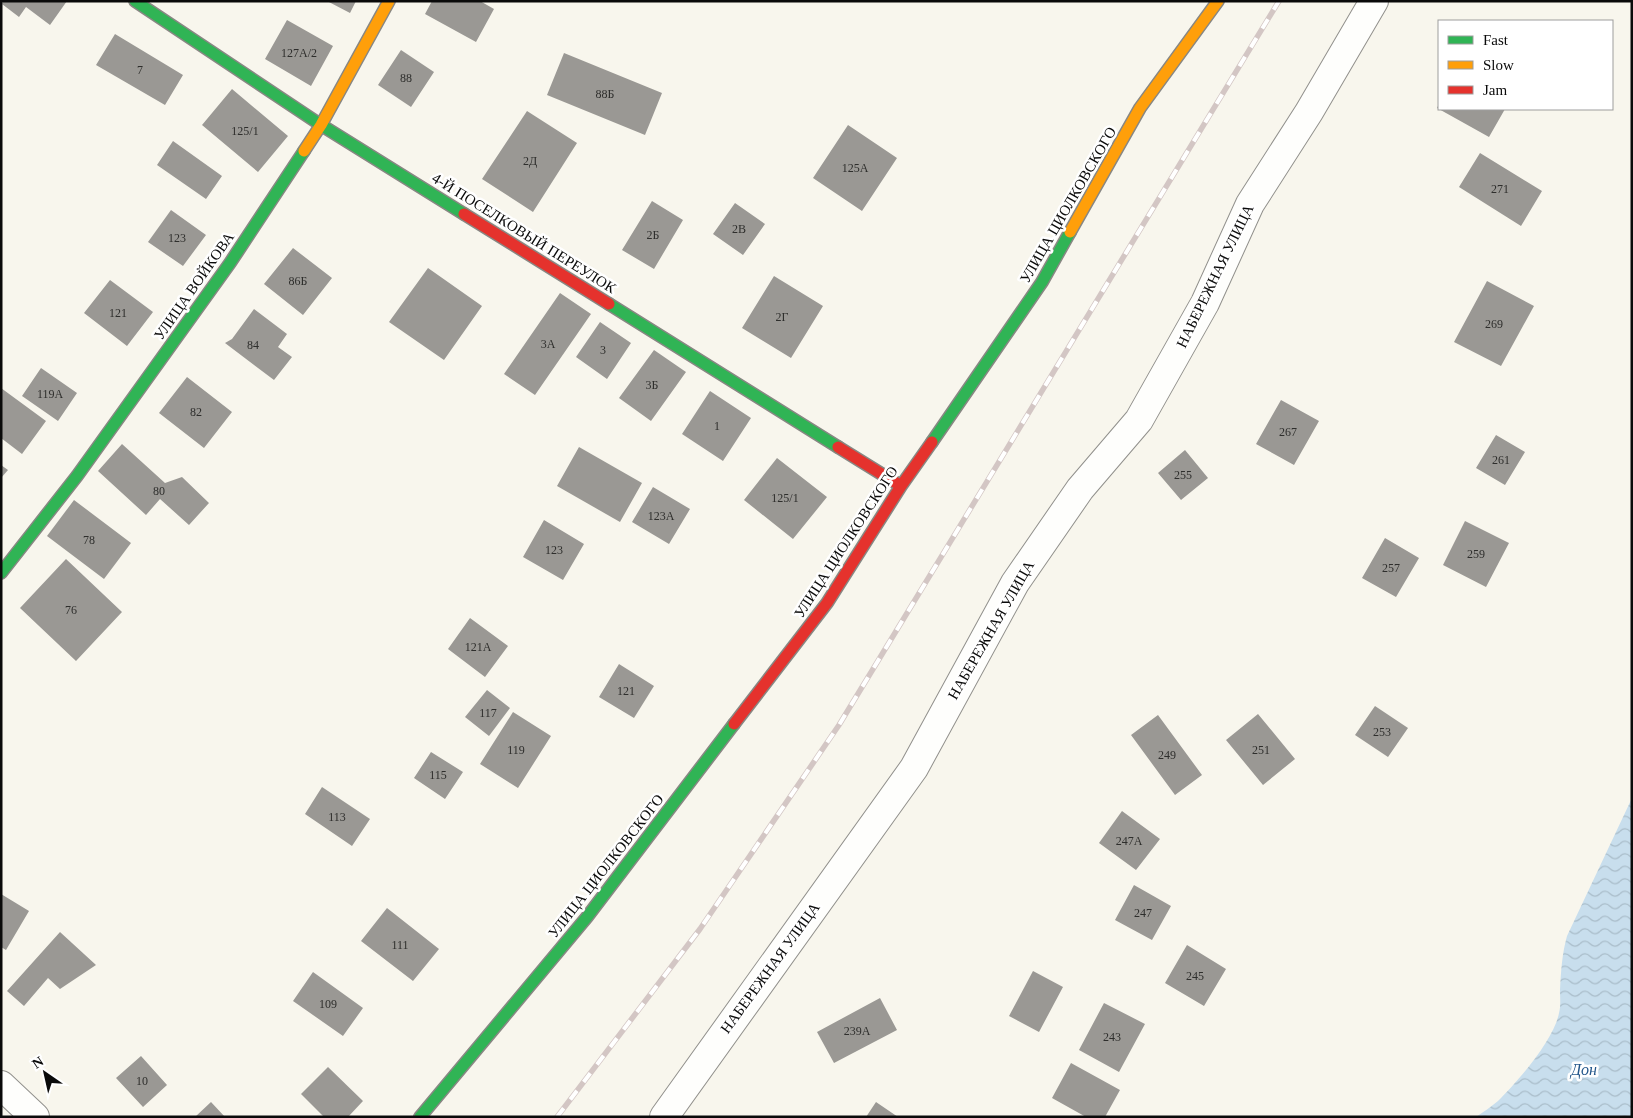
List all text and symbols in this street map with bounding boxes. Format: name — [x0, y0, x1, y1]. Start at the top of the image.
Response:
legend — [1438, 20, 1613, 110]
text: Fast — [1483, 32, 1509, 48]
house number: 127А/2 — [281, 46, 317, 60]
text: Slow — [1483, 57, 1514, 73]
house number: 7 — [137, 63, 143, 77]
house number: 88 — [400, 71, 412, 85]
text: Jam — [1483, 82, 1507, 98]
house number: 88Б — [596, 87, 615, 101]
house number: 125/1 — [231, 124, 259, 138]
street label: УЛИЦА ЦИОЛКОВСКОГО — [1017, 124, 1119, 286]
house number: 2Д — [523, 154, 537, 168]
house number: 125А — [842, 161, 869, 175]
street label: 4-Й ПОСЕЛКОВЫЙ ПЕРЕУЛОК — [429, 170, 620, 297]
house number: 271 — [1491, 182, 1509, 196]
street label: НАБЕРЕЖНАЯ УЛИЦА — [1173, 202, 1257, 350]
house number: 2В — [732, 222, 746, 236]
house number: 2Б — [647, 228, 660, 242]
street label: УЛИЦА ВОЙКОВА — [151, 229, 237, 343]
house number: 123 — [168, 231, 186, 245]
house number: 86Б — [289, 274, 308, 288]
house number: 121 — [109, 306, 127, 320]
house number: 2Г — [776, 310, 789, 324]
house number: 269 — [1485, 317, 1503, 331]
house number: 3А — [541, 337, 556, 351]
house number: 84 — [247, 338, 259, 352]
house number: 3 — [600, 343, 606, 357]
house number: 3Б — [646, 378, 659, 392]
house number: 119А — [37, 387, 63, 401]
house number: 82 — [190, 405, 202, 419]
house number: 1 — [714, 419, 720, 433]
house number: 267 — [1279, 425, 1297, 439]
house number: 261 — [1492, 453, 1510, 467]
street label: УЛИЦА ЦИОЛКОВСКОГО — [791, 463, 901, 621]
house number: 255 — [1174, 468, 1192, 482]
house number: 80 — [153, 484, 165, 498]
house number: 125/1 — [771, 491, 799, 505]
house number: 123А — [648, 509, 675, 523]
house number: 78 — [83, 533, 95, 547]
house number: 123 — [545, 543, 563, 557]
house number: 259 — [1467, 547, 1485, 561]
street label: НАБЕРЕЖНАЯ УЛИЦА — [945, 558, 1037, 702]
house number: 257 — [1382, 561, 1400, 575]
house number: 76 — [65, 603, 77, 617]
house number: 121А — [465, 640, 492, 654]
house number: 121 — [617, 684, 635, 698]
house number: 117 — [479, 706, 497, 720]
house number: 253 — [1373, 725, 1391, 739]
house number: 119 — [507, 743, 525, 757]
house number: 251 — [1252, 743, 1270, 757]
house number: 249 — [1158, 748, 1176, 762]
house number: 115 — [429, 768, 447, 782]
street label: УЛИЦА ЦИОЛКОВСКОГО — [545, 791, 667, 941]
house number: 113 — [328, 810, 346, 824]
house number: 247А — [1116, 834, 1143, 848]
street label: НАБЕРЕЖНАЯ УЛИЦА — [717, 899, 823, 1036]
house number: 247 — [1134, 906, 1152, 920]
house number: 111 — [391, 938, 409, 952]
house number: 245 — [1186, 969, 1204, 983]
house number: 109 — [319, 997, 337, 1011]
house number: 239А — [844, 1024, 871, 1038]
house number: 243 — [1103, 1030, 1121, 1044]
north arrow — [20, 1048, 70, 1098]
text: N — [30, 1054, 46, 1072]
water label: Дон — [1569, 1061, 1597, 1079]
house number: 10 — [136, 1074, 148, 1088]

